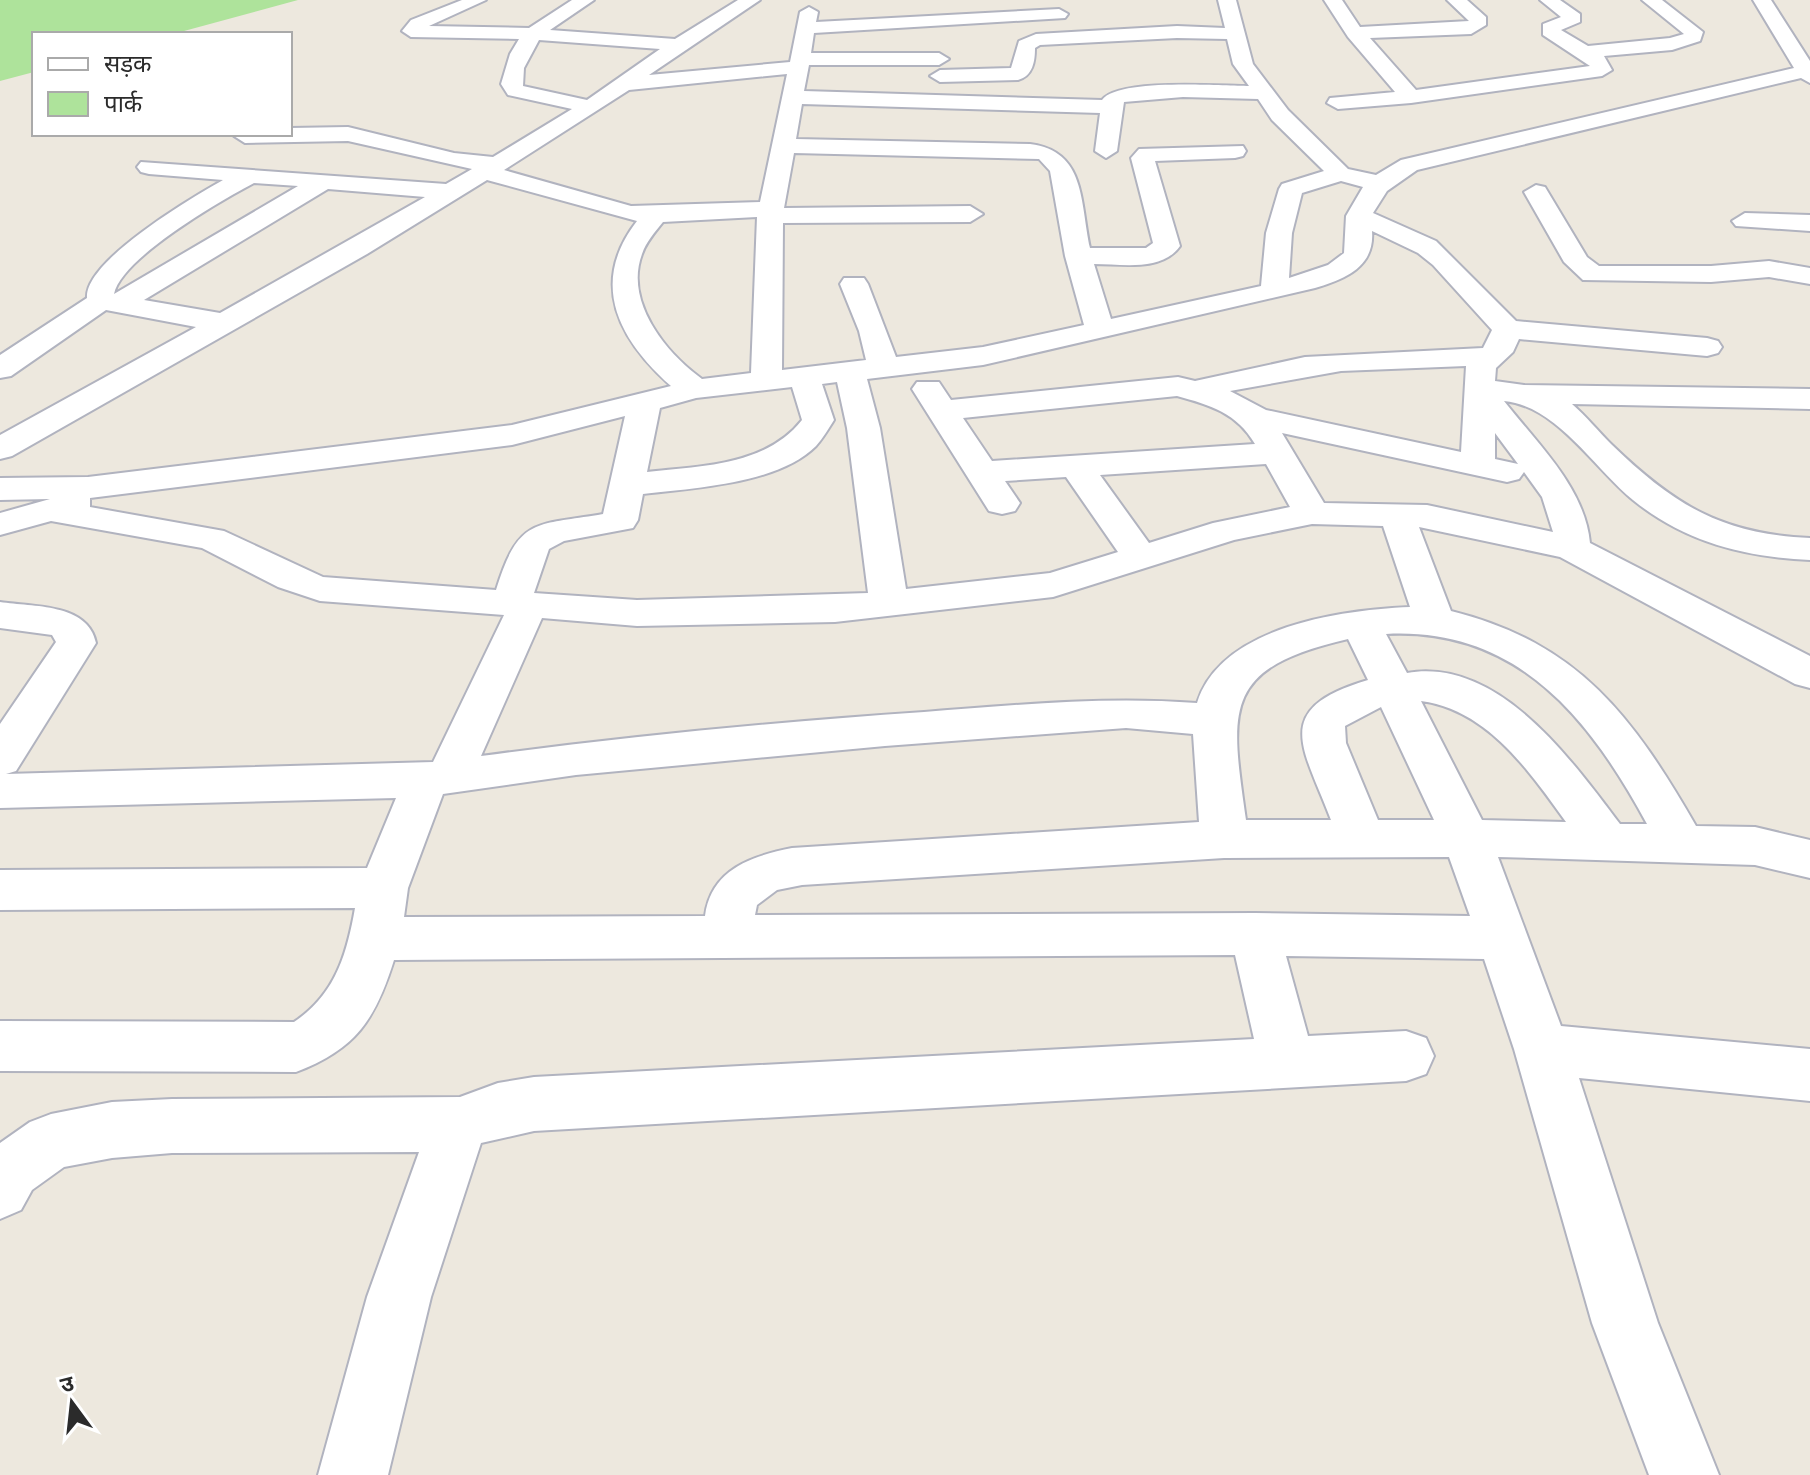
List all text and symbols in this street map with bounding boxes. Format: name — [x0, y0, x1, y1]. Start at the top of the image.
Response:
legend — [32, 32, 292, 136]
text: सड़क — [104, 50, 152, 78]
text: पार्क — [104, 90, 143, 118]
north arrow — [32, 1363, 112, 1443]
text: उ — [57, 1370, 77, 1398]

